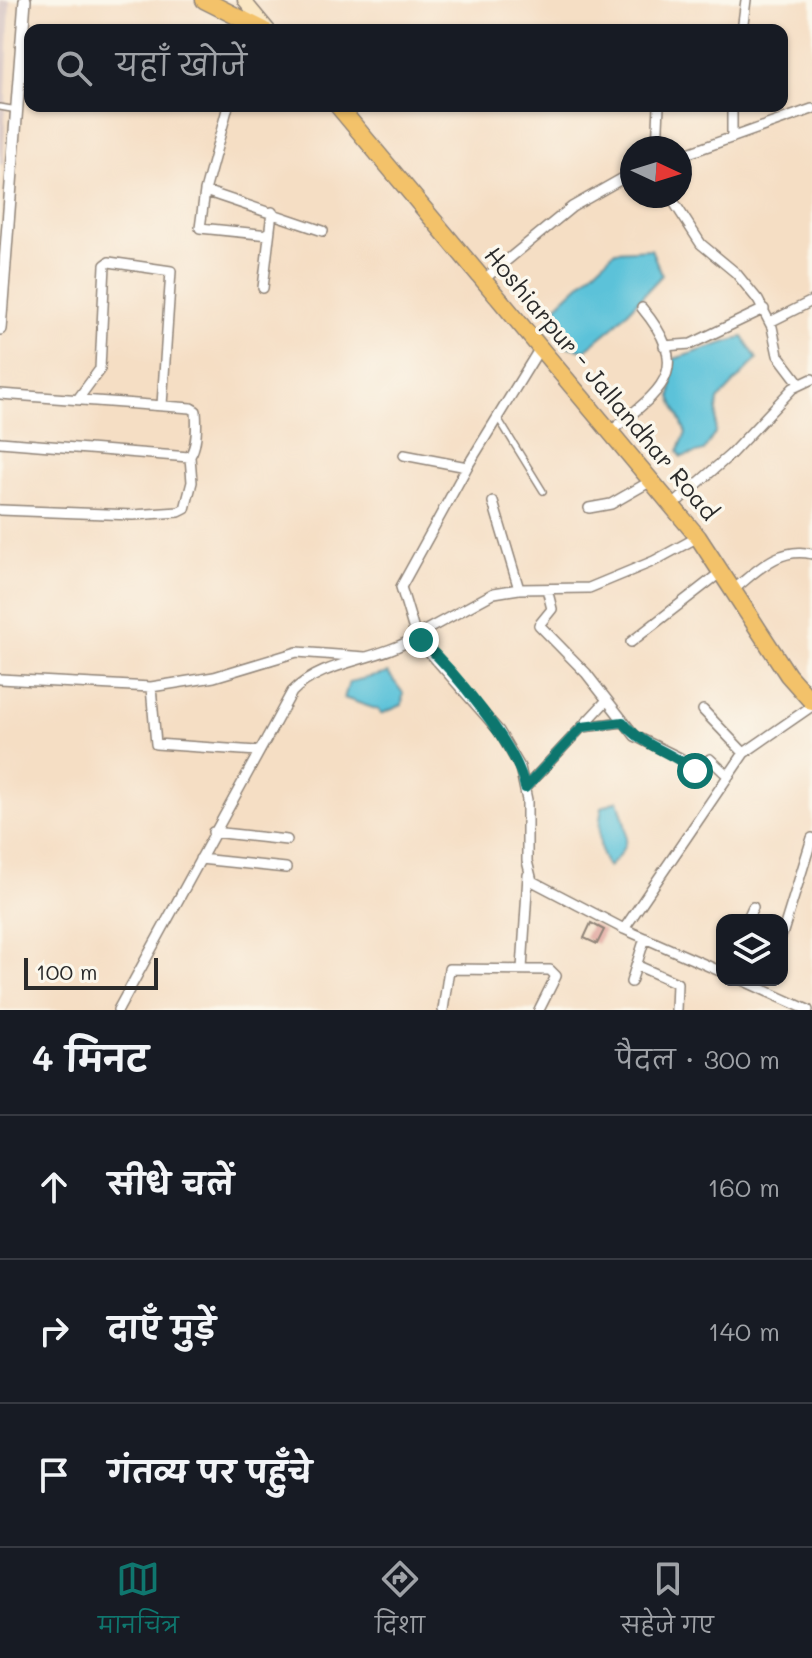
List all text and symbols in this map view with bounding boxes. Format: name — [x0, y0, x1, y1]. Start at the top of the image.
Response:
search box — [24, 24, 788, 112]
text: यहाँ खोजें — [116, 44, 247, 84]
icon: search — [52, 46, 96, 90]
north arrow — [620, 136, 692, 208]
street label: Hoshiarpur - Jallandhar Road — [478, 240, 726, 526]
route end — [403, 622, 439, 658]
route start — [677, 753, 713, 789]
map controls — [716, 914, 788, 986]
button: layers — [716, 914, 788, 986]
scale bar — [24, 954, 158, 990]
text: 100 m — [36, 957, 98, 986]
text: 4 मिनट — [32, 1035, 148, 1080]
text: पैदल · 300 m — [616, 1042, 780, 1076]
text: सीधे चलें — [108, 1163, 234, 1203]
icon: ahead — [32, 1165, 76, 1209]
text: 160 m — [708, 1170, 780, 1204]
text: दाएँ मुड़ें — [108, 1307, 216, 1347]
icon: right — [32, 1309, 76, 1353]
text: 140 m — [708, 1314, 780, 1348]
text: गंतव्य पर पहुँचे — [108, 1451, 312, 1491]
icon: arrive — [32, 1453, 76, 1497]
tab: मानचित्र — [98, 1557, 179, 1650]
tab: दिशा — [375, 1557, 425, 1650]
tab: सहेजे गए — [621, 1557, 714, 1650]

